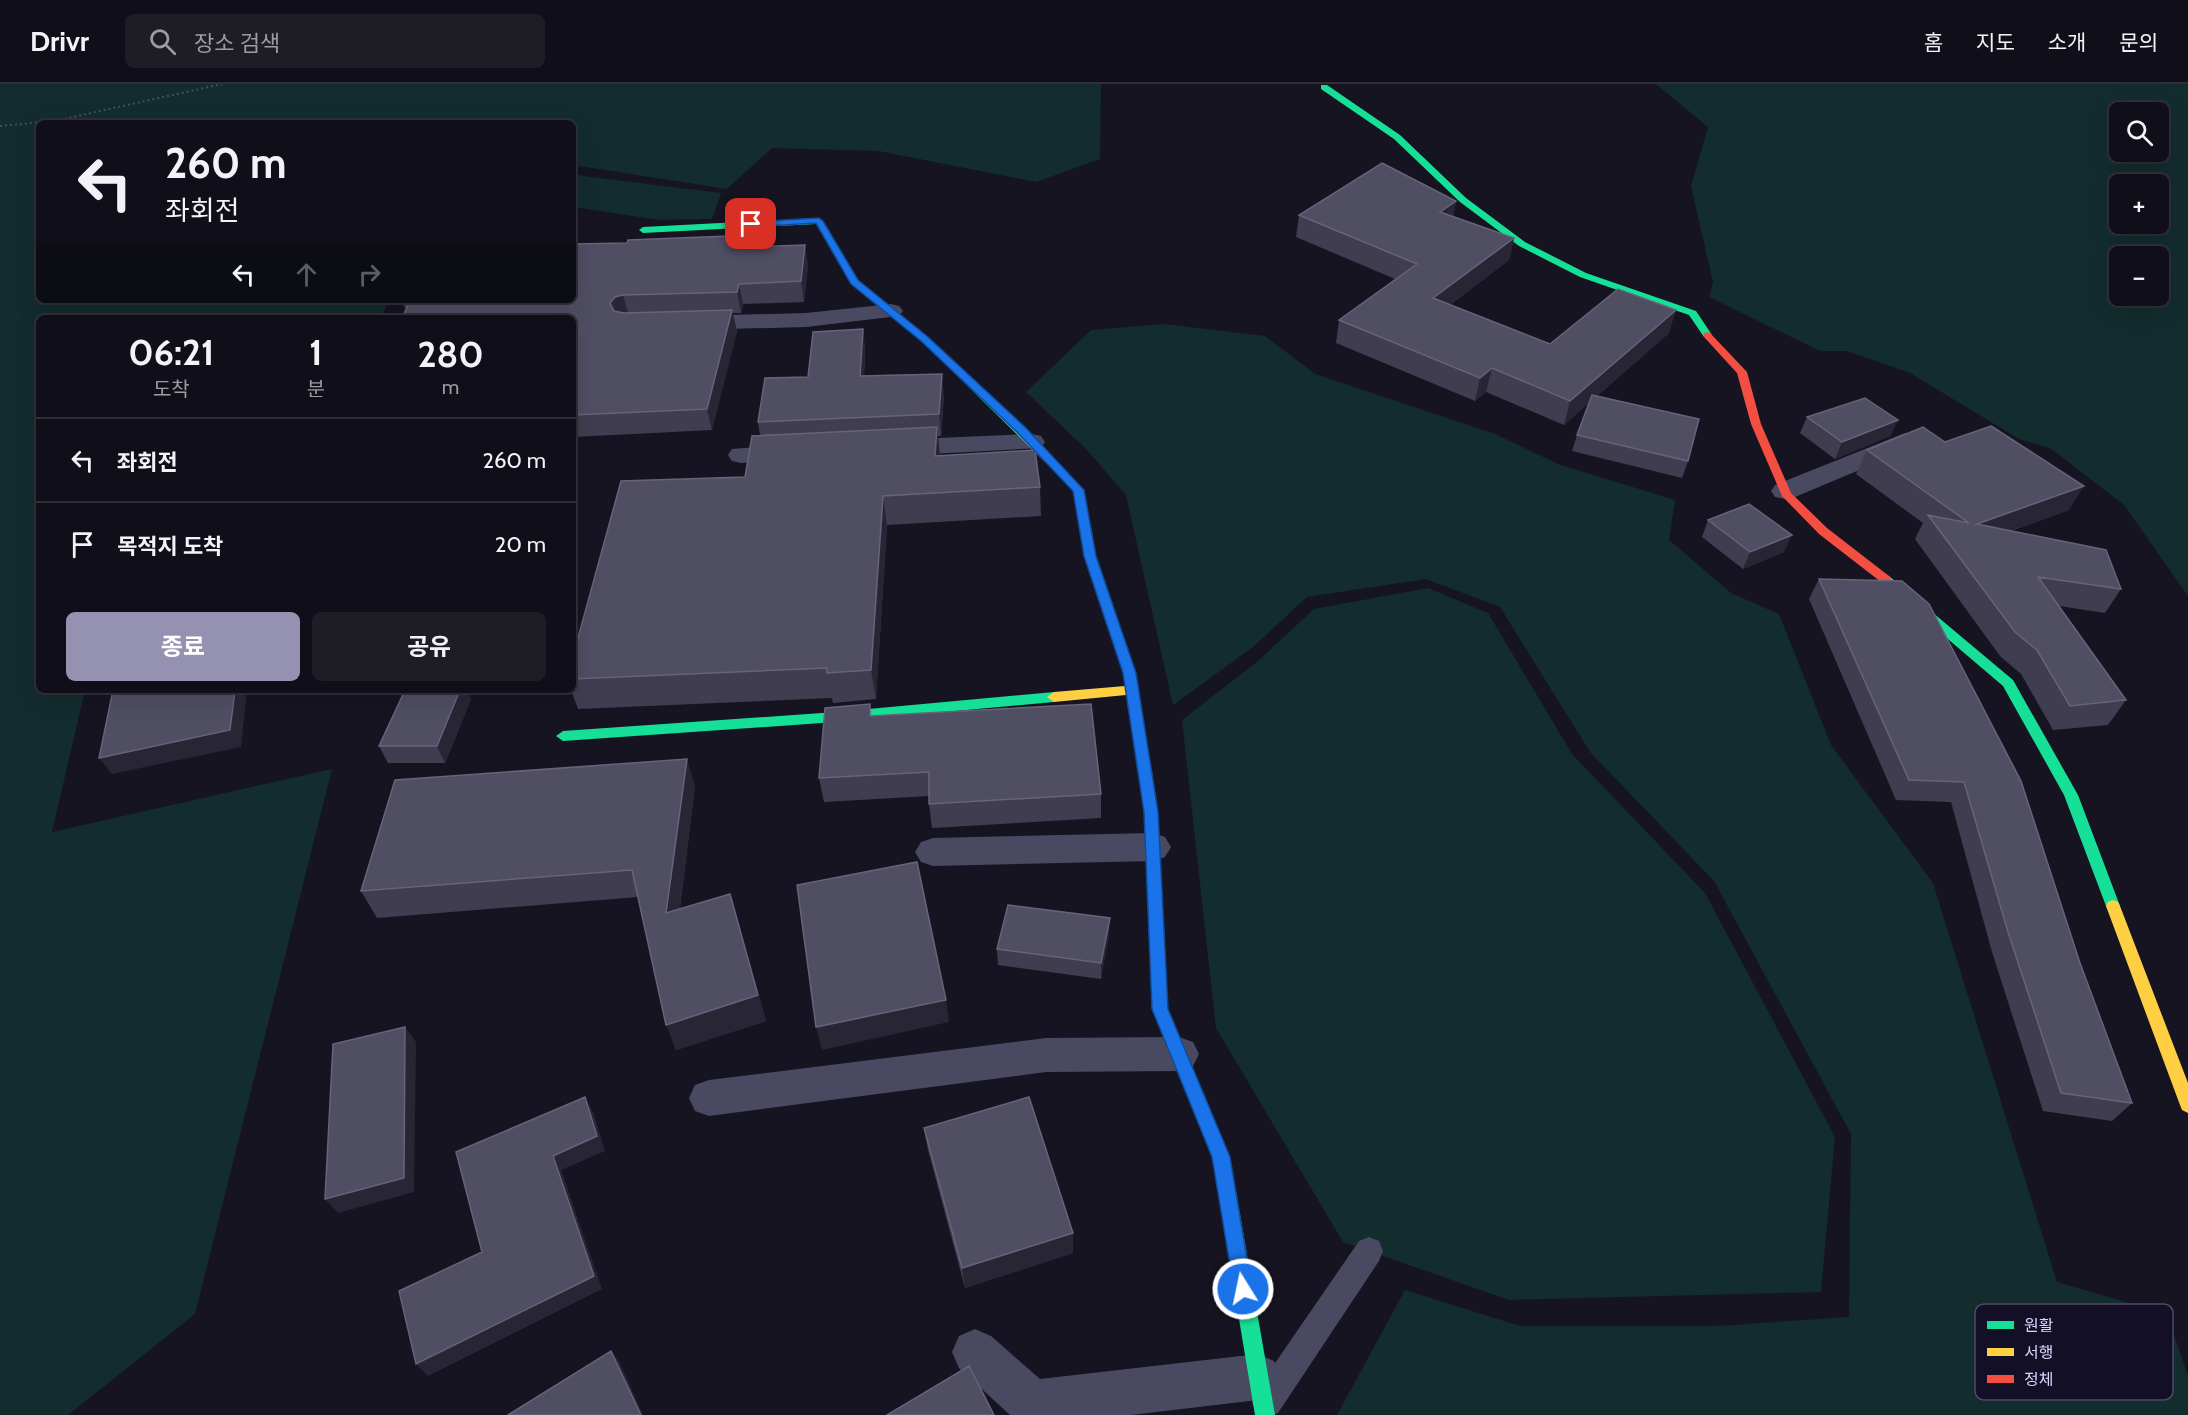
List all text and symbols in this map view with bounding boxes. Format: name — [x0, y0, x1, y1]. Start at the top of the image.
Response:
search box — [125, 14, 545, 68]
text: Drivr — [30, 24, 89, 58]
icon: search — [146, 25, 179, 58]
text: 장소 검색 — [194, 30, 280, 57]
text: 홈 — [1924, 30, 1943, 55]
text: 지도 — [1976, 30, 2015, 55]
text: 소개 — [2048, 30, 2086, 55]
text: 문의 — [2119, 30, 2158, 55]
map controls — [2109, 102, 2169, 306]
button: search — [2109, 102, 2169, 162]
text: 260 m — [165, 137, 286, 189]
icon: left — [66, 144, 144, 222]
button: + — [2109, 174, 2169, 234]
text: 좌회전 — [165, 194, 240, 227]
pin — [725, 198, 776, 249]
icon: arrive — [734, 207, 767, 240]
button: − — [2109, 246, 2169, 306]
icon: left — [227, 258, 260, 291]
icon: ahead — [290, 258, 323, 291]
icon: right — [353, 258, 386, 291]
text: 06:21 — [128, 330, 214, 374]
text: 1 — [309, 330, 323, 374]
text: 280 — [417, 332, 484, 376]
text: m — [442, 375, 459, 399]
text: 도착 — [153, 377, 190, 401]
text: 분 — [307, 377, 325, 401]
icon: left — [66, 444, 99, 477]
text: 260 m — [482, 447, 546, 474]
text: 좌회전 — [117, 449, 178, 476]
icon: arrive — [66, 528, 99, 561]
text: 20 m — [495, 531, 546, 558]
text: 목적지 도착 — [117, 533, 223, 560]
button: 종료 — [66, 612, 300, 681]
button: 공유 — [312, 612, 546, 681]
position arrow — [1211, 1257, 1275, 1321]
legend — [1975, 1304, 2173, 1400]
text: 원활 — [2024, 1316, 2054, 1335]
text: 서행 — [2024, 1343, 2053, 1362]
text: 정체 — [2024, 1370, 2053, 1389]

